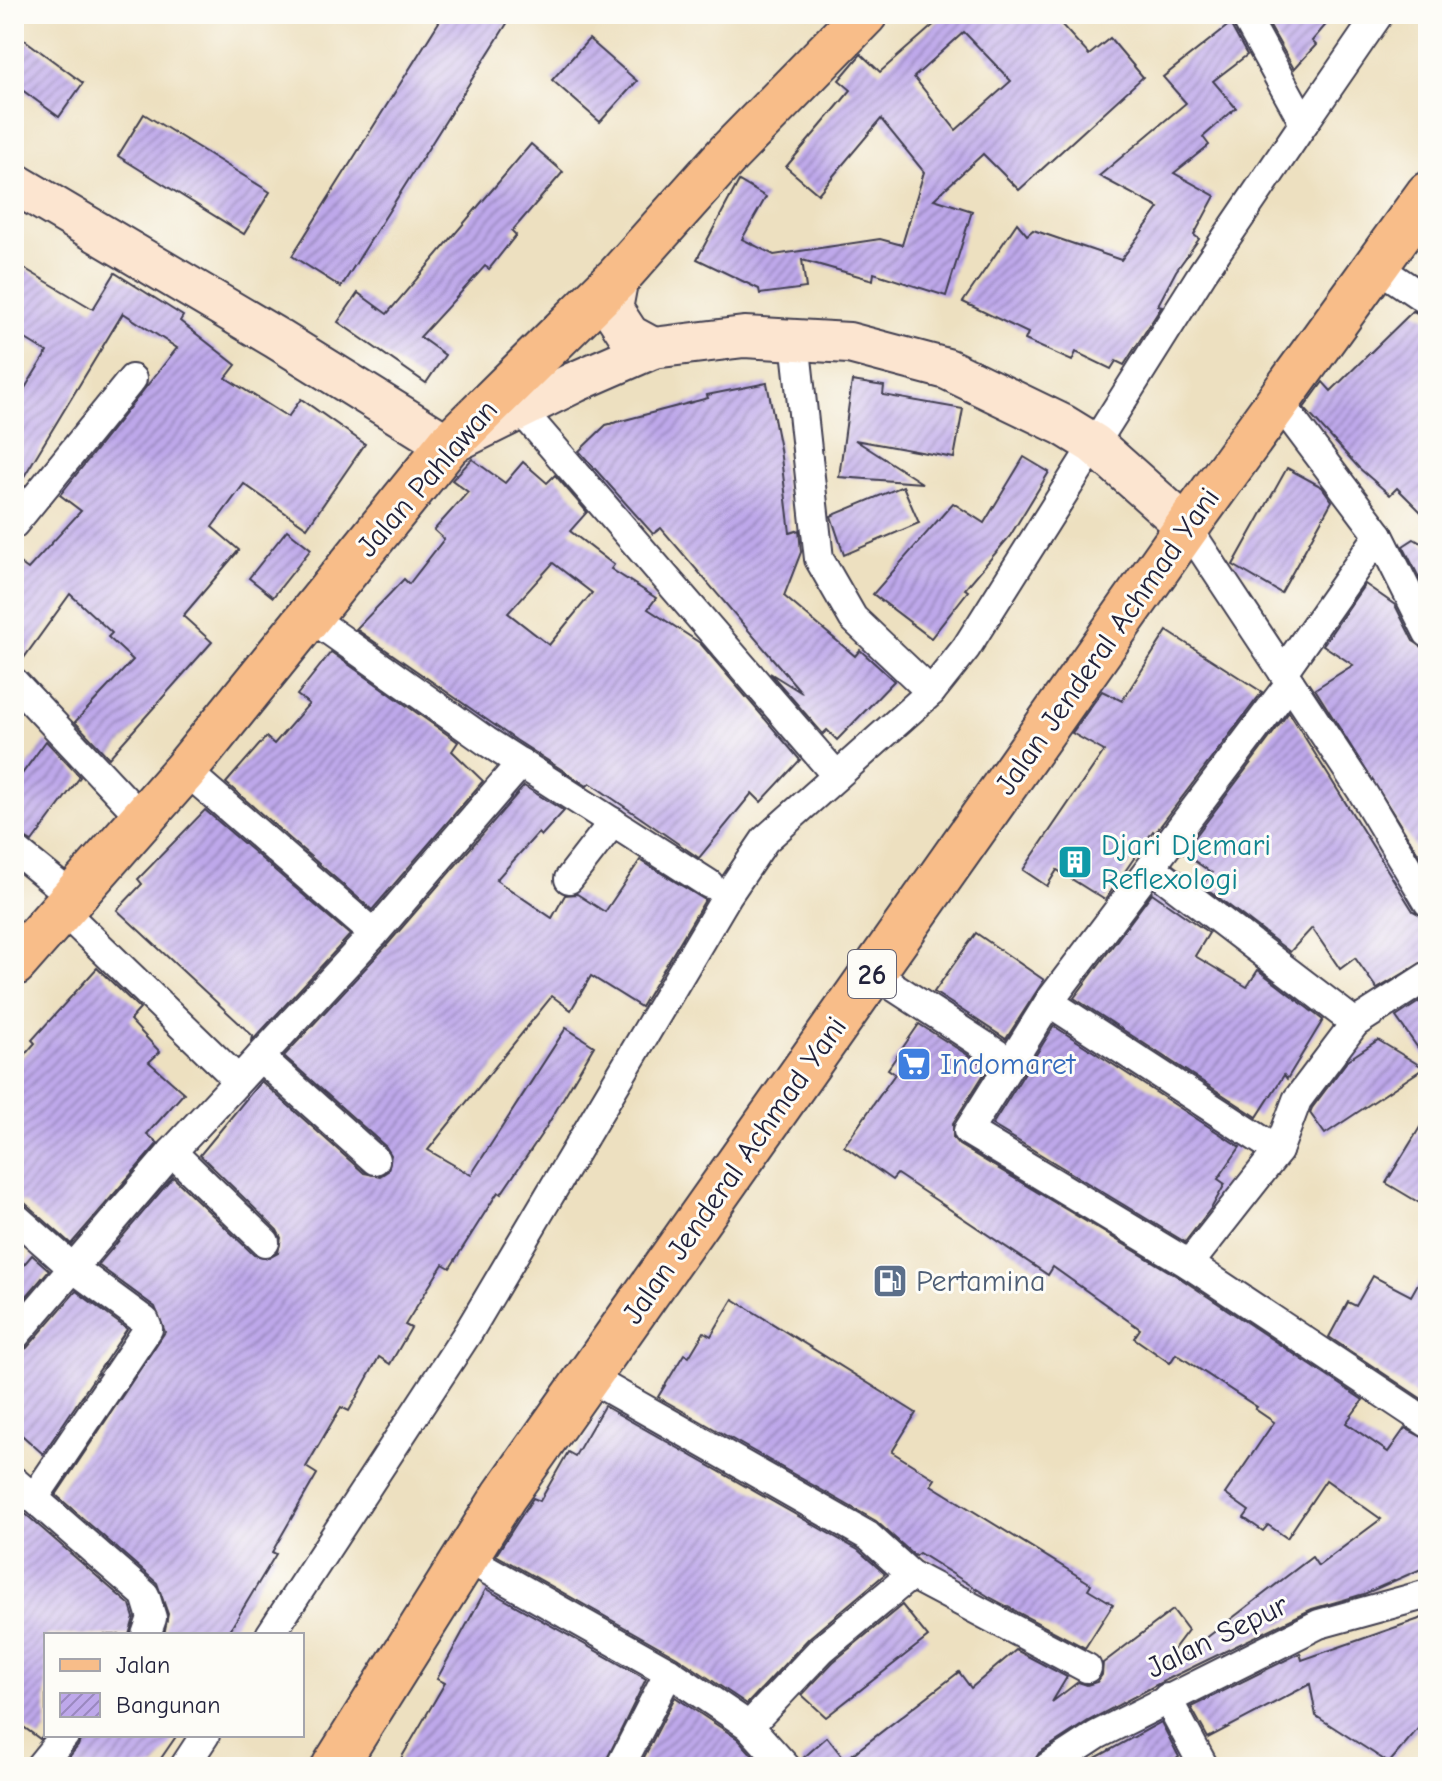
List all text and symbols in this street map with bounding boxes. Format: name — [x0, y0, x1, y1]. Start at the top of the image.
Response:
street label: Jalan Pahlawan — [350, 393, 505, 564]
street label: Jalan Jenderal Achmad Yani — [988, 481, 1227, 801]
place label: Djari Djemari Reflexologi — [1101, 828, 1271, 897]
building icon: Djari Djemari Reflexologi — [1056, 843, 1094, 881]
road number: 26 — [848, 950, 896, 998]
street label: Jalan Jenderal Achmad Yani — [615, 1010, 854, 1330]
supermarket icon: Indomaret — [895, 1045, 933, 1083]
place label: Indomaret — [940, 1047, 1077, 1082]
fuel station icon: Pertamina — [871, 1262, 909, 1300]
place label: Pertamina — [916, 1264, 1045, 1299]
street label: Jalan Sepur — [1141, 1587, 1294, 1686]
legend — [44, 1633, 304, 1737]
text: Jalan — [116, 1651, 170, 1679]
text: Bangunan — [116, 1691, 220, 1719]

